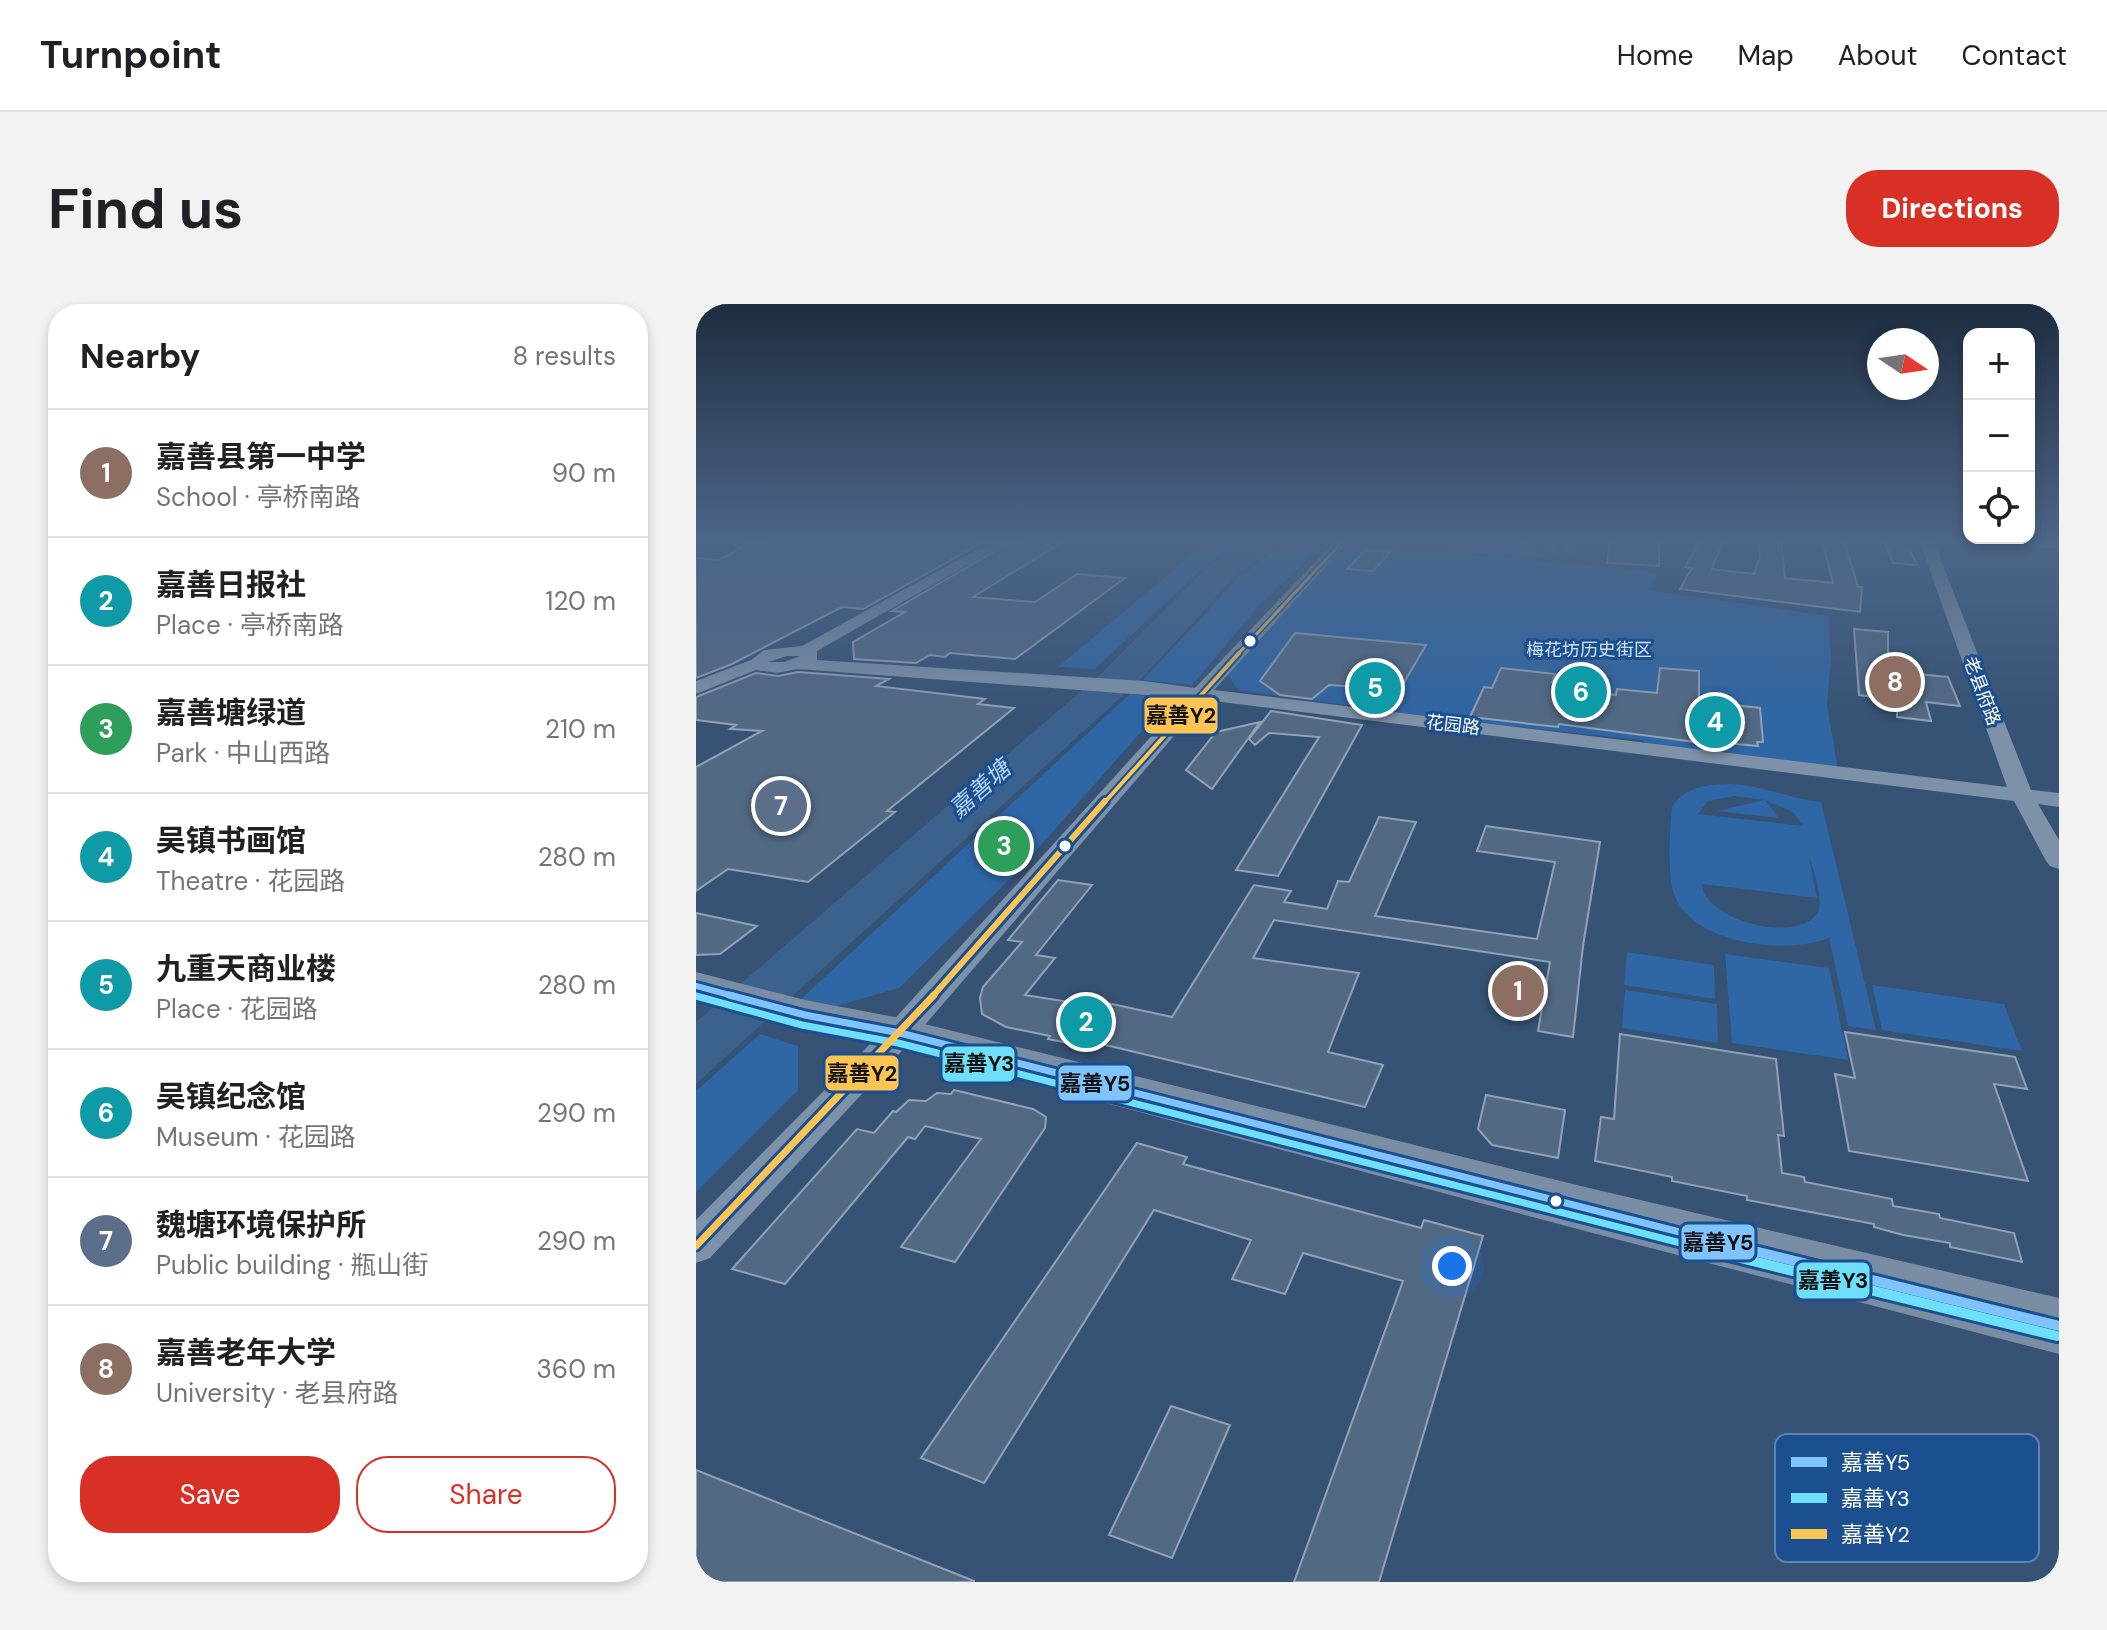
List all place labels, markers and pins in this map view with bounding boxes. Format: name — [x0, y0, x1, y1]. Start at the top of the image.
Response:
unlabelled marker — [1242, 633, 1258, 649]
pin: 8 — [1869, 652, 1921, 712]
pin: 5 — [1349, 658, 1401, 718]
pin: 6 — [1555, 662, 1607, 722]
pin: 4 — [1689, 692, 1741, 752]
pin: 7 — [755, 776, 807, 836]
pin: 3 — [978, 816, 1030, 876]
unlabelled marker — [1057, 838, 1073, 854]
pin: 1 — [1492, 961, 1544, 1021]
pin: 2 — [1060, 992, 1112, 1052]
unlabelled marker — [1548, 1193, 1564, 1209]

